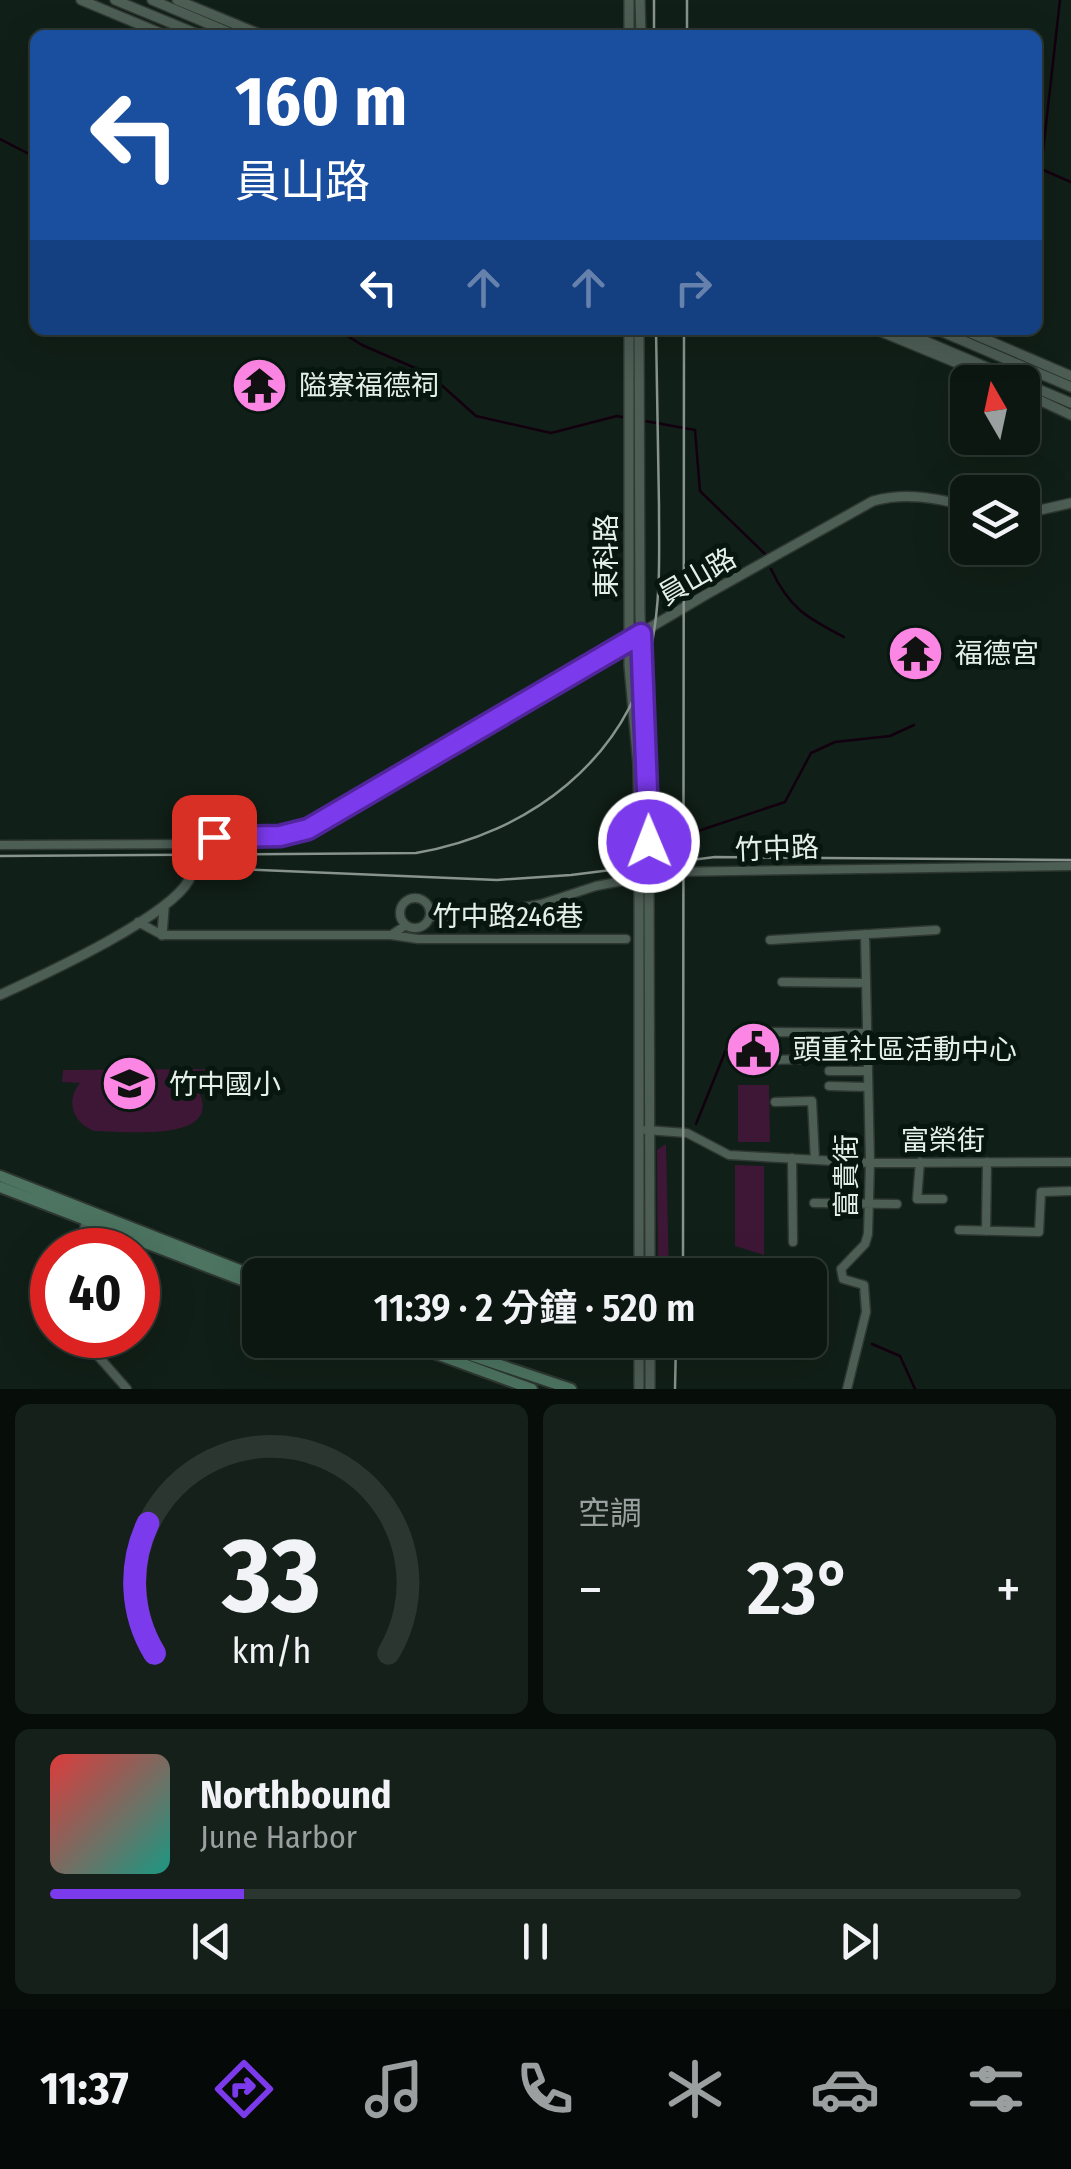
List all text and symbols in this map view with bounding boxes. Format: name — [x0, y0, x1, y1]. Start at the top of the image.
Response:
text: 160 m — [235, 60, 407, 144]
icon: left — [70, 70, 200, 200]
text: 員山路 — [235, 155, 370, 209]
icon: left — [351, 260, 406, 315]
icon: ahead — [456, 260, 511, 315]
icon: ahead — [561, 260, 616, 315]
icon: right — [666, 260, 721, 315]
temple icon: 隘寮福德祠 — [230, 355, 290, 415]
north arrow — [950, 365, 1040, 455]
map controls — [950, 365, 1040, 565]
place label: 隘寮福德祠 — [299, 369, 439, 402]
button: layers — [950, 475, 1040, 565]
street label: 東科路 — [590, 514, 623, 598]
street label: 員山路 — [653, 541, 742, 612]
temple icon: 福德宮 — [886, 623, 946, 683]
place label: 福德宮 — [955, 637, 1039, 670]
position arrow — [597, 790, 701, 894]
pin — [172, 795, 257, 880]
icon: arrive — [187, 810, 242, 865]
street label: 竹中路 — [734, 831, 820, 866]
street label: 竹中路246巷 — [432, 900, 584, 933]
public building icon: 頭重社區活動中心 — [724, 1019, 784, 1079]
place label: 頭重社區活動中心 — [793, 1033, 1017, 1066]
school or university icon: 竹中國小 — [100, 1054, 160, 1114]
place label: 竹中國小 — [169, 1068, 281, 1101]
street label: 富榮街 — [901, 1124, 985, 1157]
street label: 富貴街 — [830, 1134, 863, 1218]
speed limit sign: 40 — [30, 1228, 160, 1358]
text: 11:39 · 2 分鐘 · 520 m — [374, 1285, 695, 1331]
text: 空調 — [578, 1494, 642, 1532]
text: 33 — [221, 1514, 321, 1639]
text: 23° — [747, 1544, 852, 1634]
text: − — [578, 1557, 603, 1623]
text: + — [996, 1557, 1021, 1623]
text: km/h — [232, 1630, 311, 1672]
text: Northbound — [200, 1772, 392, 1818]
text: June Harbor — [200, 1818, 357, 1856]
icon: previous — [184, 1914, 239, 1969]
icon: pause — [508, 1914, 563, 1969]
icon: next — [832, 1914, 887, 1969]
icon: directions — [209, 2054, 279, 2124]
icon: music — [359, 2054, 429, 2124]
icon: phone — [510, 2054, 580, 2124]
icon: climate — [660, 2054, 730, 2124]
icon: car — [810, 2054, 880, 2124]
icon: filters — [961, 2054, 1031, 2124]
text: 11:37 — [40, 2062, 129, 2116]

